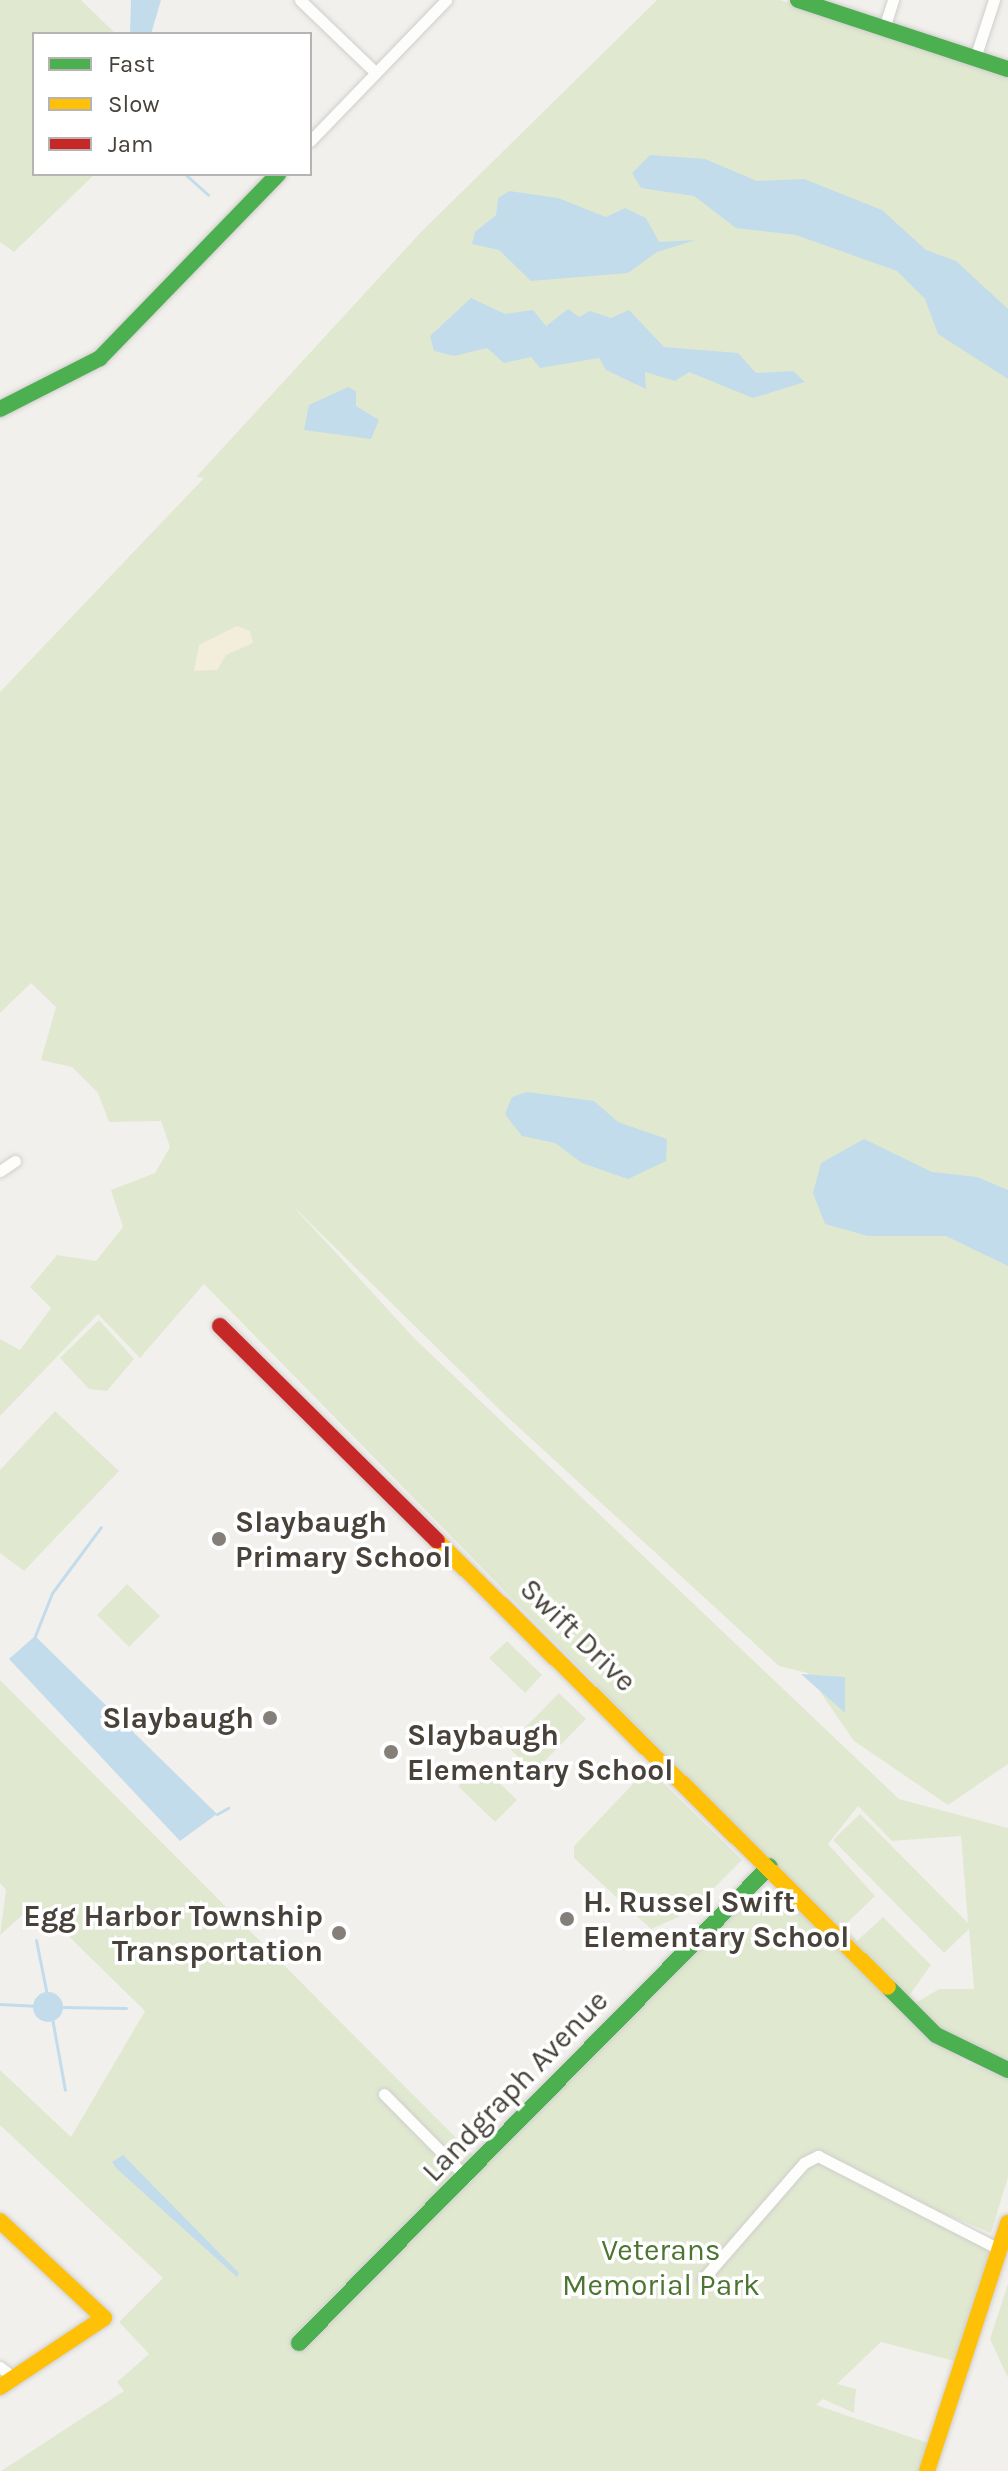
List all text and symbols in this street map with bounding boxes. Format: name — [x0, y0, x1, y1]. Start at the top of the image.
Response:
legend — [32, 32, 312, 176]
text: Fast — [108, 50, 155, 78]
text: Slow — [108, 90, 160, 118]
text: Jam — [108, 130, 153, 158]
place label: Slaybaugh Primary School — [235, 1504, 451, 1574]
marker: Slaybaugh Primary School — [210, 1530, 228, 1548]
street label: Swift Drive — [512, 1571, 644, 1699]
place label: Slaybaugh — [102, 1700, 254, 1736]
marker: Slaybaugh — [261, 1709, 279, 1727]
place label: Slaybaugh Elementary School — [407, 1717, 673, 1788]
marker: Slaybaugh Elementary School — [382, 1743, 400, 1761]
place label: H. Russel Swift Elementary School — [583, 1884, 849, 1954]
place label: Egg Harbor Township Transportation — [23, 1898, 323, 1968]
marker: H. Russel Swift Elementary School — [558, 1910, 576, 1928]
marker: Egg Harbor Township Transportation — [330, 1924, 348, 1942]
street label: Landgraph Avenue — [414, 1983, 616, 2189]
park label: Veterans Memorial Park — [562, 2232, 760, 2302]

